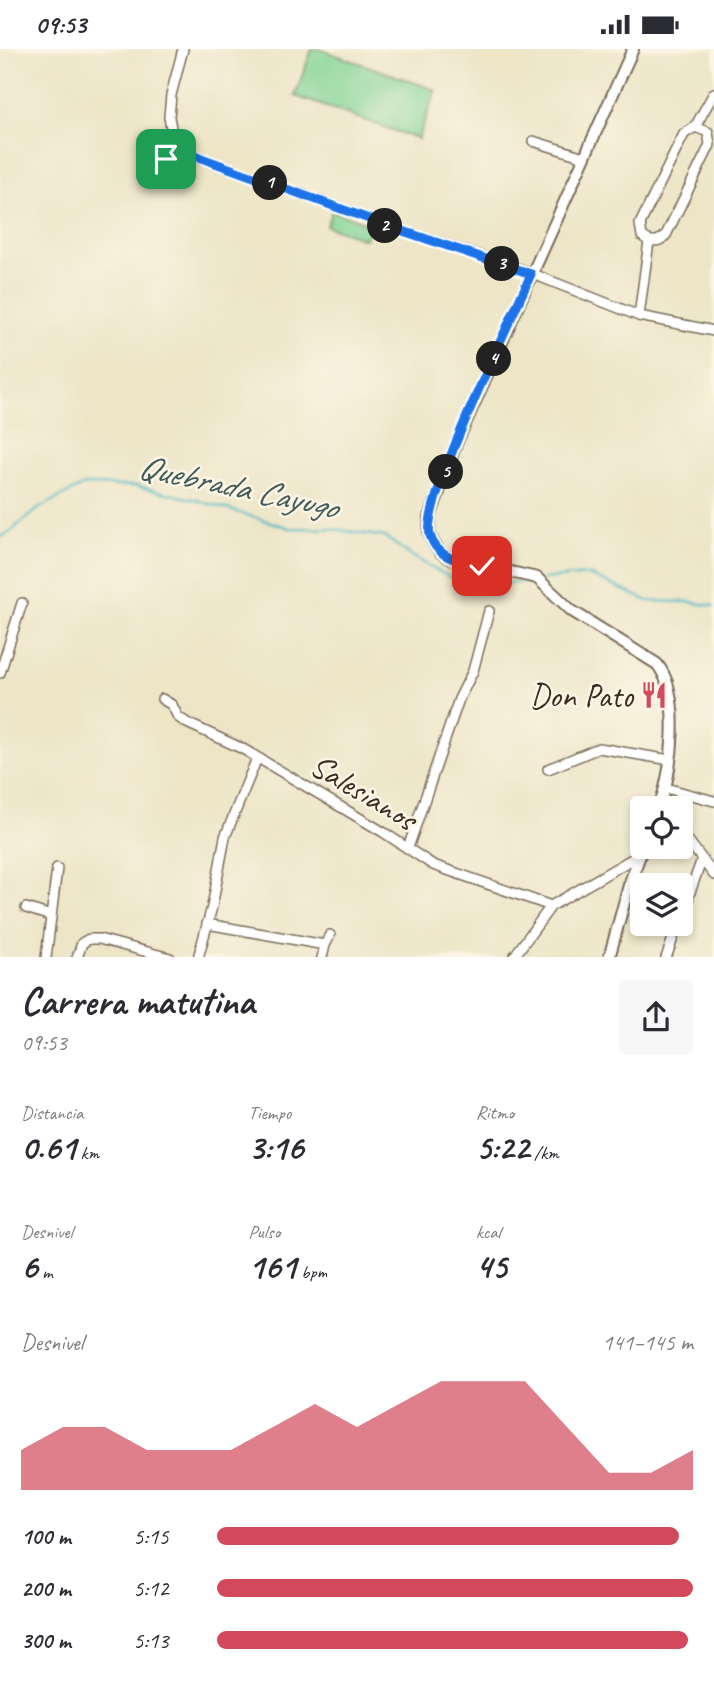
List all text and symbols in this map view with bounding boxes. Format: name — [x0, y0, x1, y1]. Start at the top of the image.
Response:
text: 09:53 — [35, 8, 86, 41]
pin — [136, 129, 196, 189]
icon: arrive — [147, 140, 185, 178]
pin: 1 — [252, 165, 288, 201]
text: 1 — [265, 170, 274, 194]
pin: 2 — [368, 209, 402, 243]
text: 2 — [380, 213, 389, 237]
pin: 3 — [484, 247, 520, 281]
text: 3 — [497, 251, 506, 275]
pin: 4 — [476, 341, 512, 377]
text: 4 — [489, 346, 498, 370]
water label: Quebrada Cayugo — [135, 444, 346, 530]
pin: 5 — [428, 455, 464, 489]
text: 5 — [441, 459, 450, 483]
pin — [452, 536, 512, 596]
icon: check — [463, 547, 501, 585]
place label: Don Pato — [530, 675, 634, 717]
restaurant icon: Don Pato — [639, 680, 669, 710]
street label: Salesianos — [303, 744, 426, 841]
map controls — [630, 796, 693, 936]
button: locate — [630, 796, 693, 859]
button: layers — [630, 873, 693, 936]
text: Carrera matutina — [21, 978, 255, 1025]
button: share — [619, 980, 693, 1054]
text: 09:53 — [21, 1028, 67, 1057]
text: Distancia — [21, 1101, 83, 1125]
text: Tiempo — [248, 1101, 291, 1125]
text: Ritmo — [476, 1101, 514, 1125]
text: 0.61 — [21, 1125, 76, 1170]
text: 3:16 — [248, 1125, 303, 1170]
text: 5:22 — [476, 1125, 529, 1170]
text: km — [76, 1141, 99, 1165]
text: /km — [529, 1141, 559, 1165]
text: Desnivel — [21, 1220, 73, 1244]
text: Pulso — [248, 1220, 280, 1244]
text: kcal — [476, 1220, 501, 1244]
text: 6 — [21, 1244, 38, 1289]
text: 161 — [248, 1244, 296, 1289]
text: 45 — [476, 1244, 507, 1289]
text: m — [38, 1260, 53, 1284]
text: bpm — [296, 1260, 327, 1284]
text: Desnivel — [21, 1328, 83, 1357]
text: 141–145 m — [602, 1328, 693, 1357]
text: 100 m — [21, 1522, 71, 1551]
text: 5:15 — [133, 1522, 169, 1551]
text: 200 m — [21, 1574, 71, 1603]
text: 5:12 — [133, 1574, 169, 1603]
text: 300 m — [21, 1626, 71, 1655]
text: 5:13 — [133, 1626, 169, 1655]

